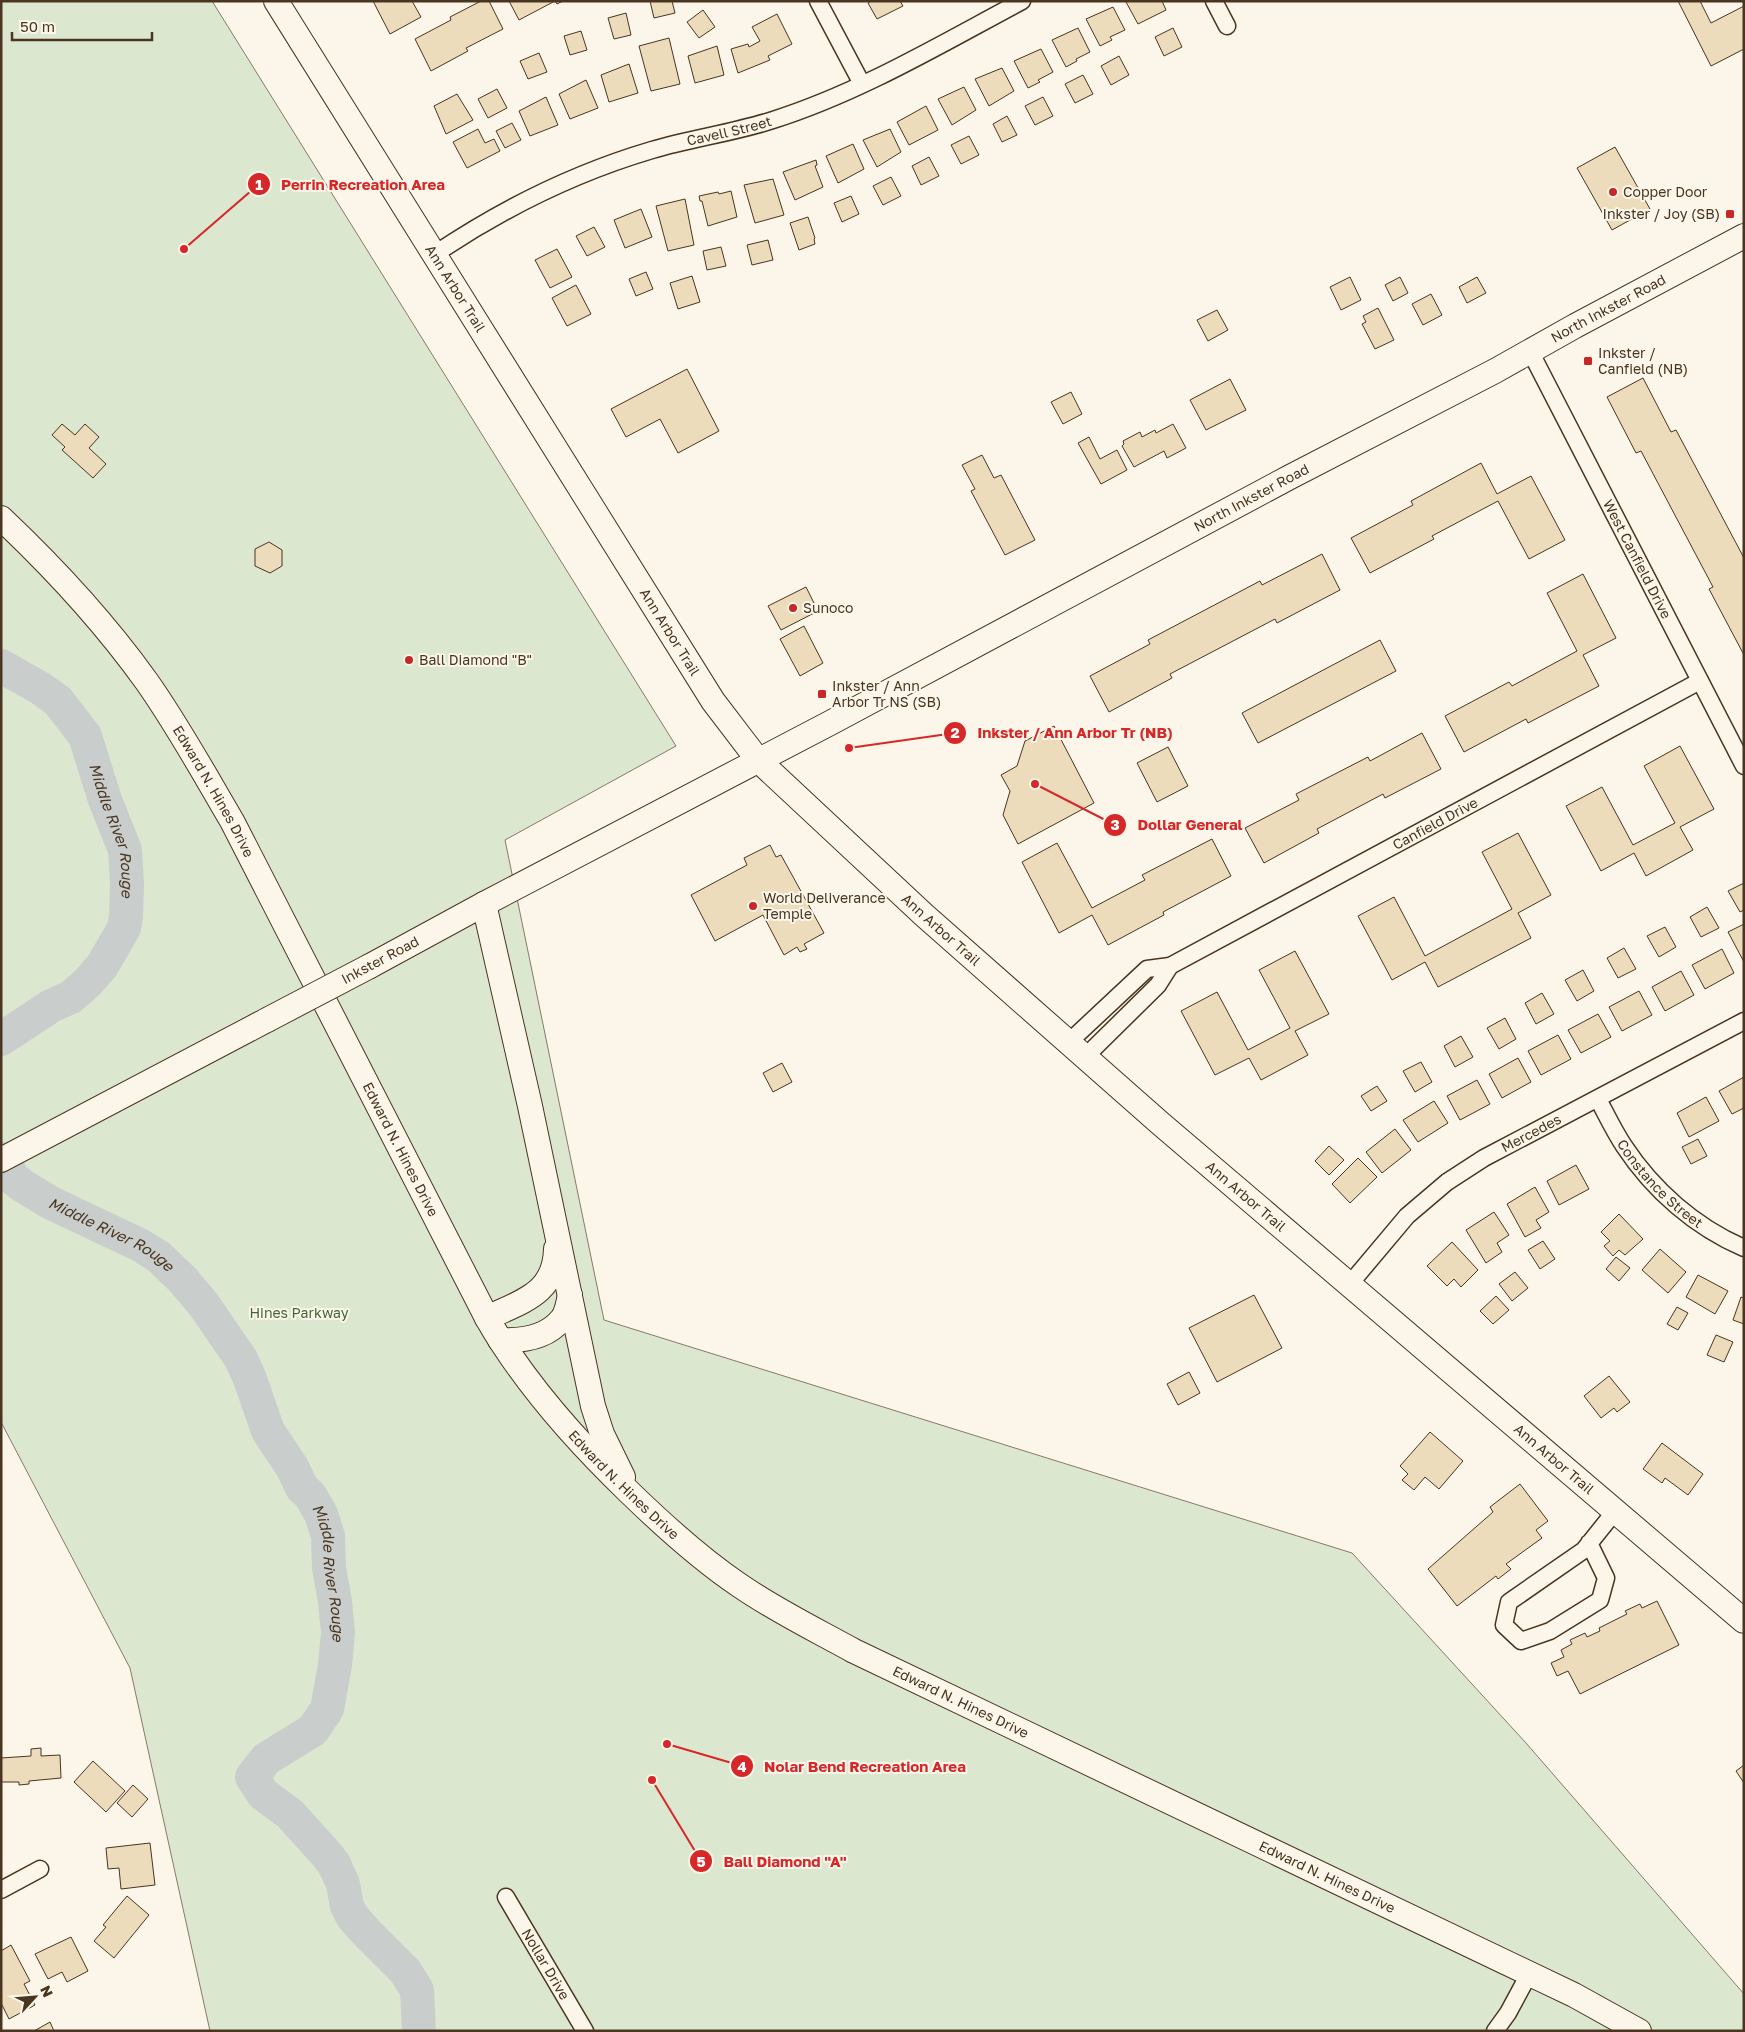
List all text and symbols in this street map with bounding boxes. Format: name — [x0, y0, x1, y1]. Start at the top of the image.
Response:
scale bar — [12, 10, 152, 42]
text: 50 m — [20, 17, 55, 35]
street label: Cavell Street — [685, 112, 774, 149]
callout: Perrin Recreation Area — [246, 169, 455, 199]
text: 1 — [255, 175, 263, 193]
text: Perrin Recreation Area — [281, 175, 445, 193]
place label: Copper Door — [1623, 183, 1708, 200]
marker: Copper Door — [1607, 186, 1619, 198]
place label: Inkster / Joy (SB) — [1603, 205, 1720, 222]
marker: Inkster / Joy (SB) — [1724, 208, 1736, 220]
street label: Ann Arbor Trail — [422, 241, 490, 335]
street label: North Inkster Road — [1548, 270, 1668, 346]
place label: Inkster / Canfield (NB) — [1598, 344, 1688, 377]
marker: Inkster / Canfield (NB) — [1582, 355, 1594, 367]
street label: North Inkster Road — [1191, 460, 1312, 535]
street label: West Canfield Drive — [1600, 496, 1675, 621]
street label: Ann Arbor Trail — [637, 585, 704, 679]
place label: Sunoco — [803, 599, 853, 616]
marker: Sunoco — [787, 602, 799, 614]
place label: Ball Diamond "B" — [419, 651, 532, 668]
marker: Ball Diamond "B" — [403, 654, 415, 666]
place label: Inkster / Ann Arbor Tr NS (SB) — [832, 677, 941, 710]
marker: Inkster / Ann Arbor Tr NS (SB) — [816, 688, 828, 700]
callout: Inkster / Ann Arbor Tr (NB) — [942, 718, 1183, 748]
street label: Edward N. Hines Drive — [170, 722, 258, 860]
text: 2 — [950, 723, 960, 741]
text: Inkster / Ann Arbor Tr (NB) — [977, 723, 1173, 741]
water label: Middle River Rouge — [86, 761, 137, 899]
street label: Canfield Drive — [1389, 793, 1480, 853]
callout: Dollar General — [1103, 810, 1253, 840]
text: 3 — [1110, 815, 1120, 833]
text: Dollar General — [1137, 815, 1243, 833]
place label: World Deliverance Temple — [763, 889, 886, 922]
street label: Ann Arbor Trail — [898, 890, 984, 969]
marker: World Deliverance Temple — [747, 900, 759, 912]
street label: Inkster Road — [338, 932, 421, 987]
street label: Edward N. Hines Drive — [359, 1079, 442, 1219]
street label: Mercedes — [1498, 1110, 1564, 1156]
street label: Constance Street — [1614, 1136, 1706, 1231]
street label: Ann Arbor Trail — [1203, 1157, 1290, 1235]
water label: Middle River Rouge — [46, 1193, 179, 1275]
park label: Hines Parkway — [249, 1304, 349, 1321]
street label: Ann Arbor Trail — [1511, 1420, 1598, 1498]
street label: Edward N. Hines Drive — [565, 1426, 683, 1543]
water label: Middle River Rouge — [309, 1500, 348, 1644]
street label: Edward N. Hines Drive — [890, 1662, 1032, 1741]
callout: Nolar Bend Recreation Area — [729, 1751, 976, 1781]
text: 4 — [737, 1757, 747, 1775]
text: Nolar Bend Recreation Area — [764, 1757, 966, 1775]
street label: Edward N. Hines Drive — [1257, 1837, 1398, 1916]
callout: Ball Diamond "A" — [688, 1846, 856, 1876]
text: 5 — [696, 1852, 706, 1870]
text: Ball Diamond "A" — [723, 1852, 847, 1870]
street label: Nollar Drive — [518, 1925, 574, 2003]
north arrow — [10, 1972, 60, 2022]
text: N — [37, 1983, 57, 2000]

